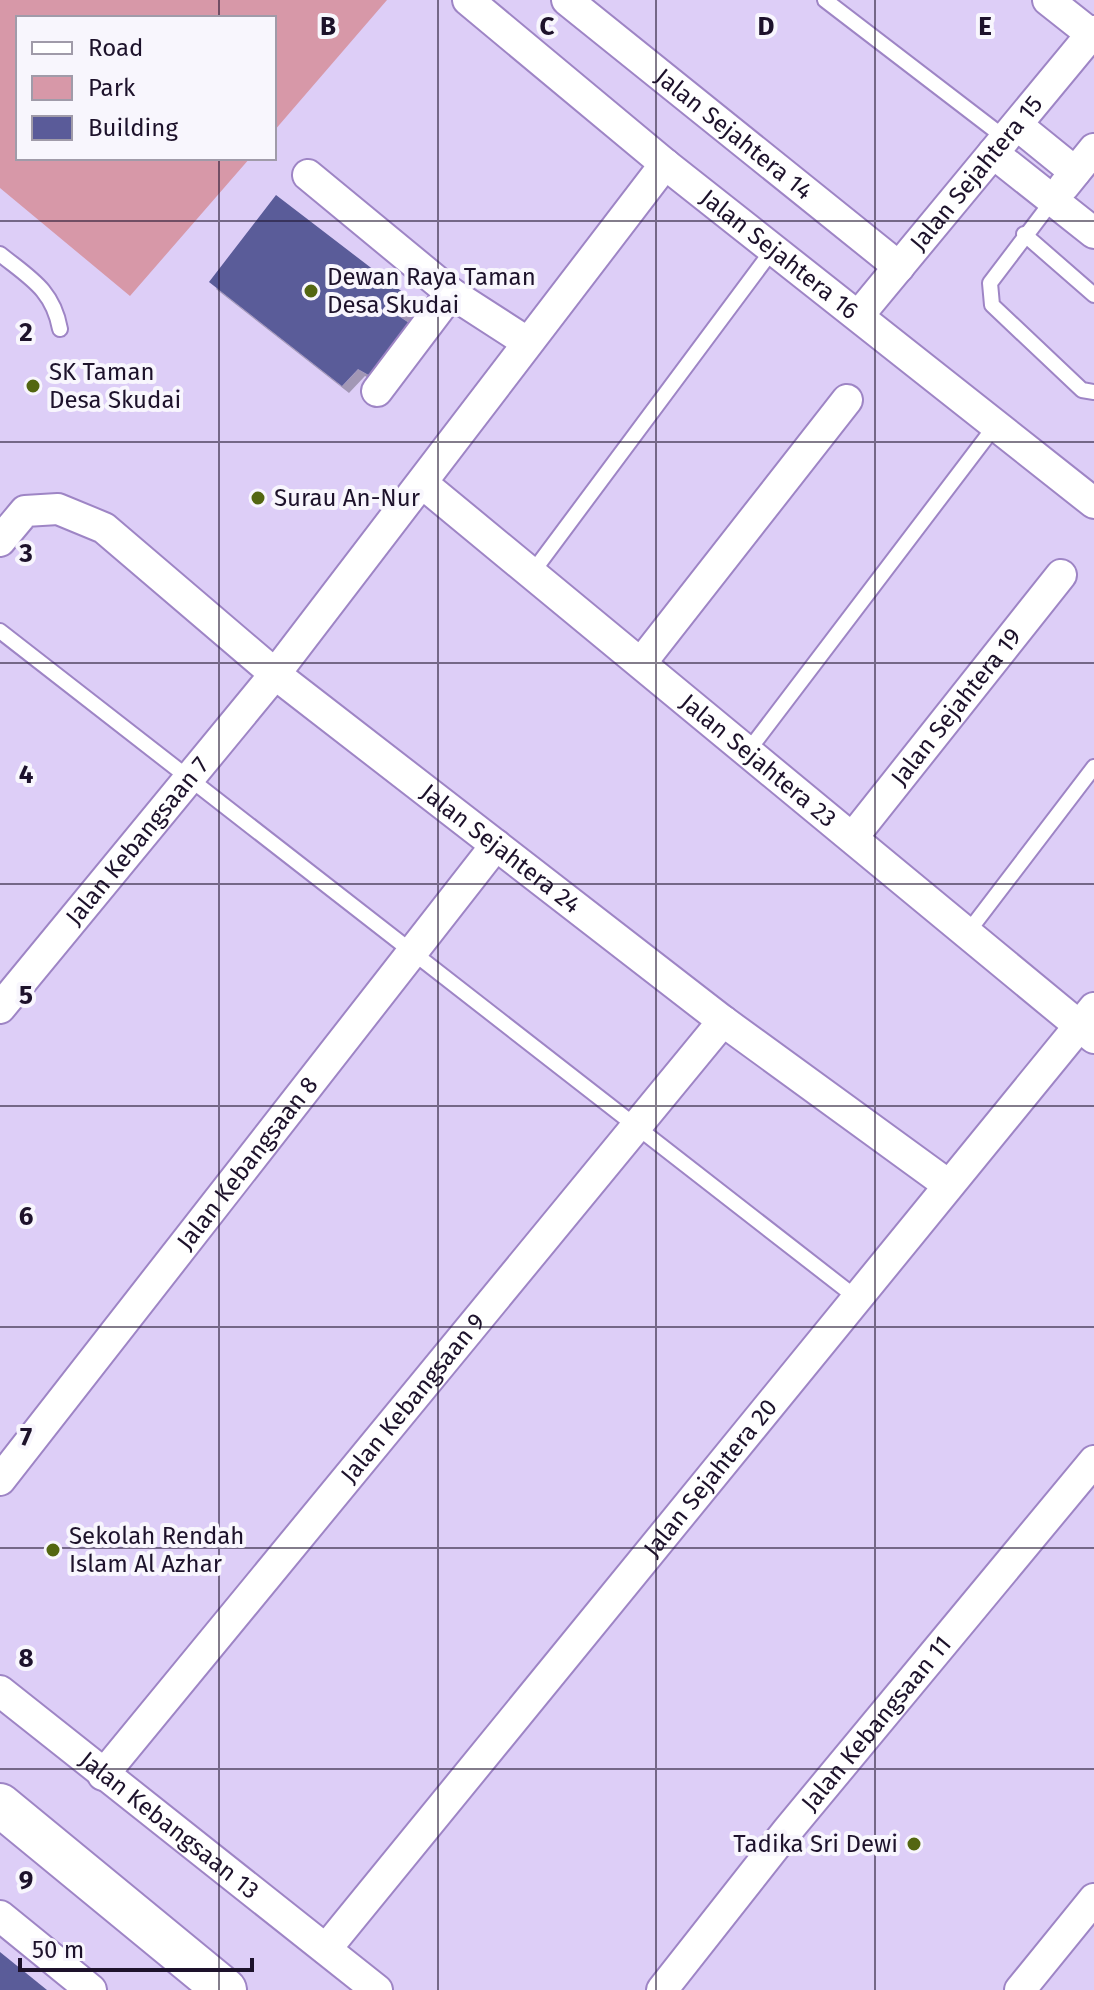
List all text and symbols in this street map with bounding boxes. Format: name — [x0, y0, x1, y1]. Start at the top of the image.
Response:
text: B — [320, 11, 336, 42]
text: C — [540, 11, 555, 42]
text: D — [758, 11, 775, 42]
text: E — [978, 11, 992, 42]
legend — [16, 16, 276, 160]
text: Road — [88, 34, 143, 62]
street label: Jalan Sejahtera 14 — [650, 63, 818, 206]
text: Park — [88, 74, 136, 102]
street label: Jalan Sejahtera 15 — [904, 90, 1048, 256]
text: Building — [88, 114, 178, 142]
street label: Jalan Sejahtera 16 — [695, 183, 864, 325]
place label: Dewan Raya Taman Desa Skudai — [327, 263, 536, 319]
marker: Dewan Raya Taman Desa Skudai — [302, 282, 320, 300]
text: 2 — [19, 317, 33, 348]
place label: SK Taman Desa Skudai — [49, 358, 181, 414]
marker: SK Taman Desa Skudai — [24, 377, 42, 395]
place label: Surau An-Nur — [274, 484, 421, 512]
marker: Surau An-Nur — [249, 489, 267, 507]
text: 3 — [18, 538, 33, 569]
street label: Jalan Sejahtera 19 — [885, 623, 1027, 791]
street label: Jalan Sejahtera 23 — [675, 688, 842, 833]
street label: Jalan Kebangsaan 7 — [60, 752, 215, 931]
text: 4 — [19, 759, 34, 790]
street label: Jalan Sejahtera 24 — [415, 778, 586, 919]
text: 5 — [19, 980, 33, 1011]
street label: Jalan Kebangsaan 8 — [171, 1071, 324, 1255]
text: 6 — [19, 1201, 34, 1232]
street label: Jalan Kebangsaan 9 — [335, 1308, 491, 1488]
street label: Jalan Sejahtera 20 — [638, 1393, 783, 1562]
text: 7 — [20, 1422, 32, 1453]
place label: Sekolah Rendah Islam Al Azhar — [69, 1522, 244, 1578]
marker: Sekolah Rendah Islam Al Azhar — [44, 1541, 62, 1559]
street label: Jalan Kebangsaan 11 — [796, 1630, 957, 1817]
text: 8 — [18, 1643, 34, 1674]
street label: Jalan Kebangsaan 13 — [74, 1746, 264, 1905]
place label: Tadika Sri Dewi — [733, 1830, 898, 1858]
marker: Tadika Sri Dewi — [905, 1835, 923, 1853]
text: 9 — [19, 1865, 33, 1896]
scale bar — [20, 1922, 252, 1972]
text: 50 m — [32, 1936, 84, 1964]

